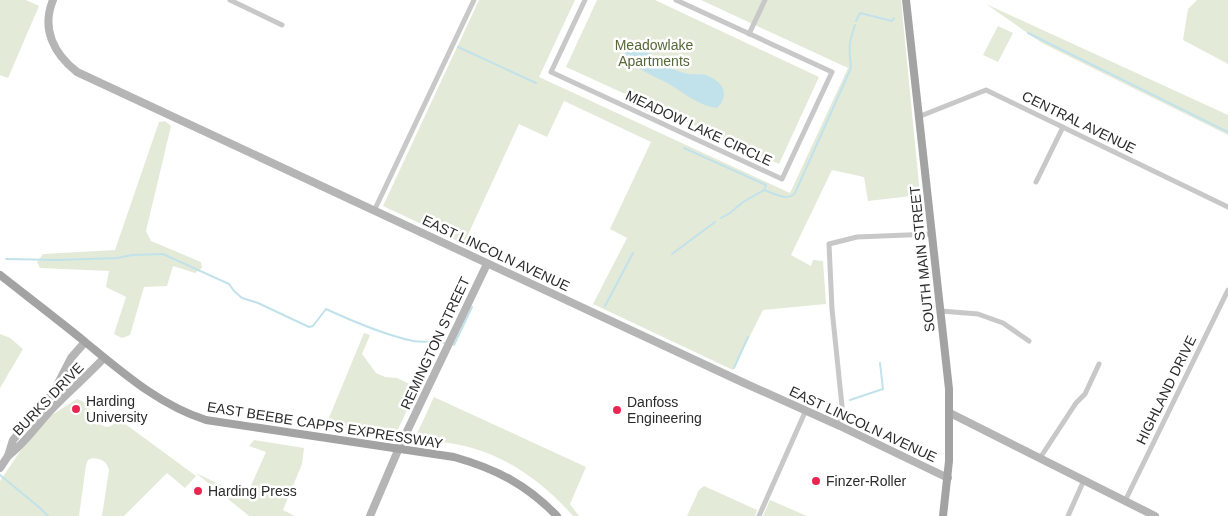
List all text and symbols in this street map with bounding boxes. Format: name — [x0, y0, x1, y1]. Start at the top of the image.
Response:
park label: Meadowlake Apartments — [615, 37, 694, 69]
street label: MEADOW LAKE CIRCLE — [623, 87, 775, 169]
street label: CENTRAL AVENUE — [1020, 88, 1138, 156]
street label: SOUTH MAIN STREET — [906, 185, 938, 333]
street label: EAST LINCOLN AVENUE — [420, 212, 572, 294]
street label: REMINGTON STREET — [397, 274, 473, 412]
street label: HIGHLAND DRIVE — [1133, 333, 1199, 447]
street label: BURKS DRIVE — [9, 359, 87, 439]
street label: EAST LINCOLN AVENUE — [787, 383, 939, 465]
place label: Harding University — [86, 393, 147, 425]
place label: Danfoss Engineering — [627, 394, 702, 426]
street label: EAST BEEBE CAPPS EXPRESSWAY — [206, 398, 445, 452]
marker: Harding University — [70, 403, 82, 415]
marker: Danfoss Engineering — [611, 404, 623, 416]
place label: Finzer-Roller — [826, 473, 906, 489]
marker: Finzer-Roller — [810, 475, 822, 487]
place label: Harding Press — [208, 483, 297, 499]
marker: Harding Press — [192, 485, 204, 497]

